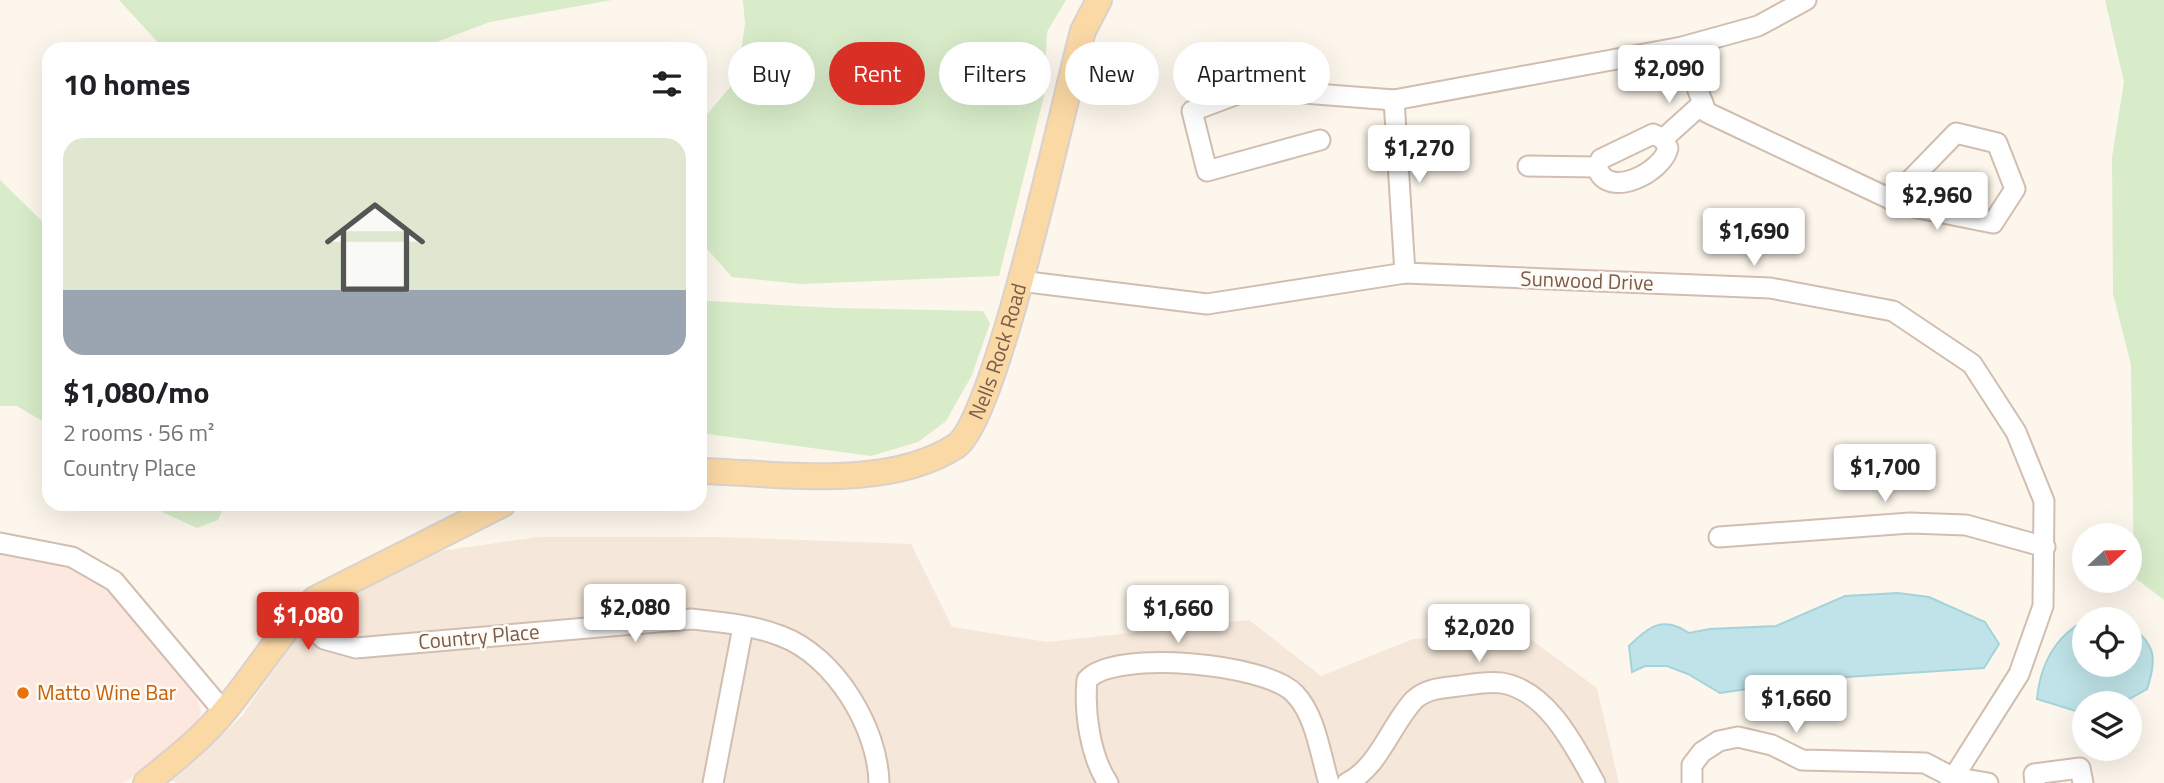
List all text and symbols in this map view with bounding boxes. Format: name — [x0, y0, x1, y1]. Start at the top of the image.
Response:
chip: Buy — [728, 42, 815, 105]
chip: Rent — [829, 42, 925, 105]
chip: Filters — [939, 42, 1051, 105]
chip: New — [1065, 42, 1159, 105]
chip: Apartment — [1173, 42, 1330, 105]
pin: $2,090 — [1612, 46, 1726, 105]
text: $2,090 — [1634, 50, 1704, 85]
text: 10 homes — [63, 61, 190, 107]
icon: filters — [648, 65, 686, 103]
pin: $1,270 — [1362, 125, 1476, 185]
text: $1,270 — [1384, 130, 1454, 165]
pin: $2,960 — [1880, 173, 1994, 232]
text: $2,960 — [1902, 177, 1972, 212]
icon: home — [312, 184, 438, 310]
pin: $1,690 — [1697, 208, 1811, 268]
text: $1,690 — [1719, 213, 1789, 248]
street label: Sunwood Drive — [1520, 262, 1654, 298]
street label: Nells Rock Road — [959, 279, 1034, 425]
text: $1,080/mo — [63, 369, 209, 415]
text: 2 rooms · 56 m² — [63, 415, 214, 450]
pin: $1,700 — [1828, 444, 1942, 504]
text: $1,700 — [1850, 449, 1920, 484]
text: Country Place — [63, 450, 196, 485]
north arrow — [2072, 523, 2142, 593]
map controls — [2072, 523, 2142, 761]
pin: $2,080 — [578, 584, 692, 644]
pin: $1,660 — [1121, 586, 1235, 645]
text: $2,080 — [600, 589, 670, 624]
text: $1,660 — [1143, 590, 1213, 625]
pin: $1,080 — [251, 592, 365, 652]
text: $1,080 — [273, 597, 343, 632]
pin: $2,020 — [1422, 604, 1536, 664]
button: locate — [2072, 607, 2142, 677]
text: $2,020 — [1444, 609, 1514, 644]
street label: Country Place — [417, 615, 541, 657]
place label: Matto Wine Bar — [37, 676, 176, 708]
pin: $1,660 — [1739, 676, 1853, 735]
text: $1,660 — [1761, 680, 1831, 715]
marker: Matto Wine Bar — [15, 685, 31, 701]
button: layers — [2072, 691, 2142, 761]

